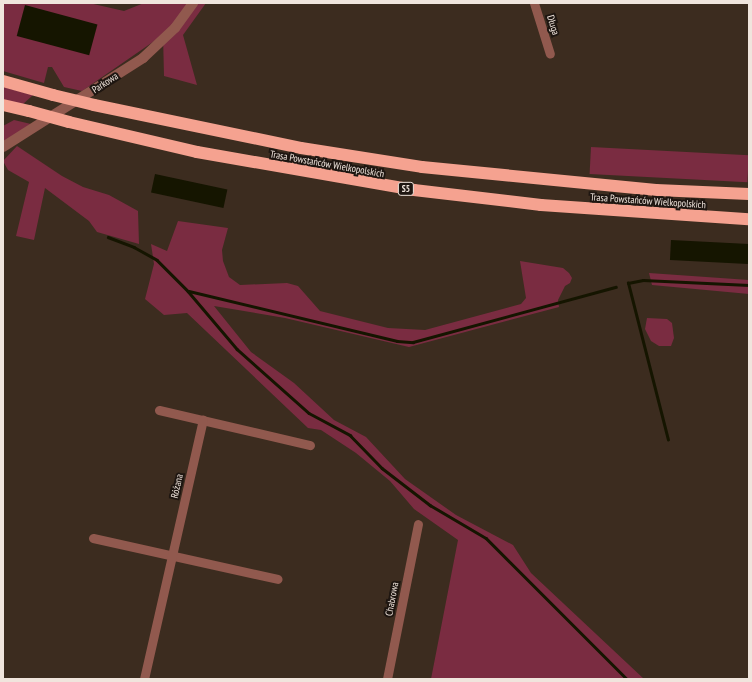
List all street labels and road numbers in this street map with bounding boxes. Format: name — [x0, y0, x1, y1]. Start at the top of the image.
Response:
street label: Długa — [544, 14, 562, 36]
street label: Parkowa — [90, 70, 120, 96]
street label: Trasa Powstańców Wielkopolskich — [269, 148, 385, 180]
road number: S5 — [397, 182, 415, 196]
street label: Trasa Powstańców Wielkopolskich — [590, 191, 706, 211]
street label: Różana — [168, 473, 186, 499]
street label: Chabrowa — [383, 581, 401, 617]

